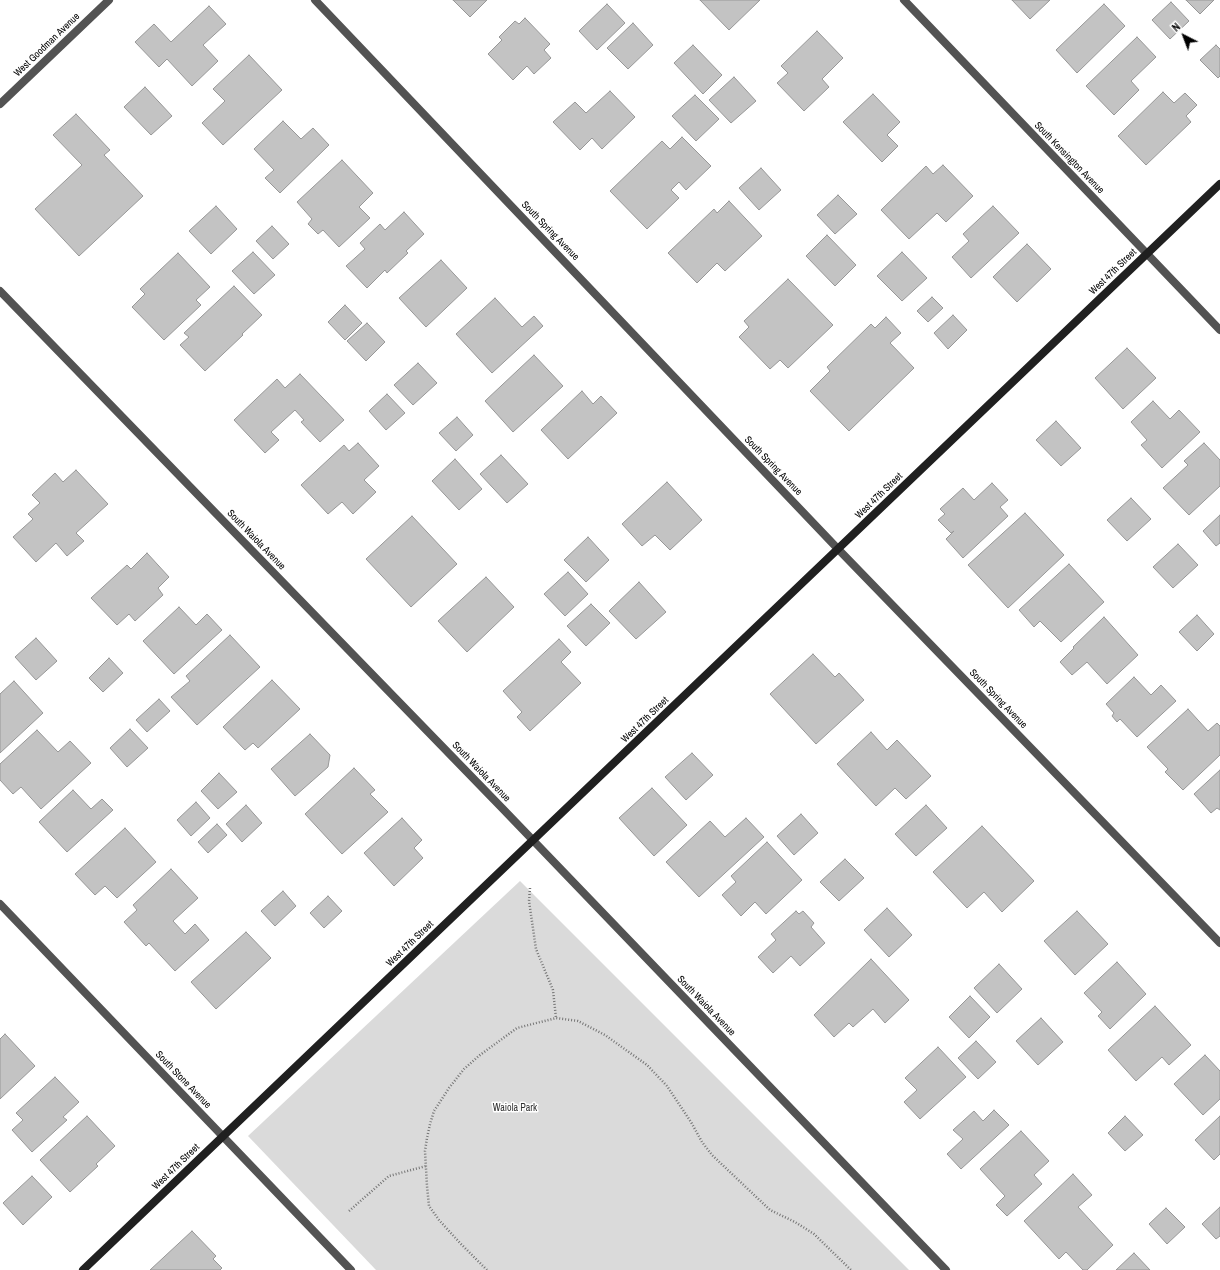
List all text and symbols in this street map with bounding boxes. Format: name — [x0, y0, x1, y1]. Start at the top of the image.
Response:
street label: West Goodman Avenue — [12, 11, 82, 79]
north arrow — [1164, 16, 1204, 56]
text: N — [1169, 20, 1183, 34]
street label: South Kensington Avenue — [1032, 120, 1106, 196]
street label: South Spring Avenue — [519, 199, 581, 263]
street label: West 47th Street — [1087, 247, 1139, 297]
street label: South Spring Avenue — [742, 434, 804, 498]
street label: West 47th Street — [853, 471, 905, 521]
street label: South Waiola Avenue — [224, 507, 288, 573]
street label: South Spring Avenue — [967, 667, 1029, 731]
street label: West 47th Street — [619, 695, 671, 745]
street label: South Waiola Avenue — [449, 739, 513, 805]
street label: West 47th Street — [384, 919, 436, 969]
street label: South Waiola Avenue — [674, 973, 738, 1039]
street label: South Stone Avenue — [153, 1049, 213, 1111]
park label: Waiola Park — [493, 1102, 537, 1114]
street label: West 47th Street — [150, 1142, 202, 1192]

